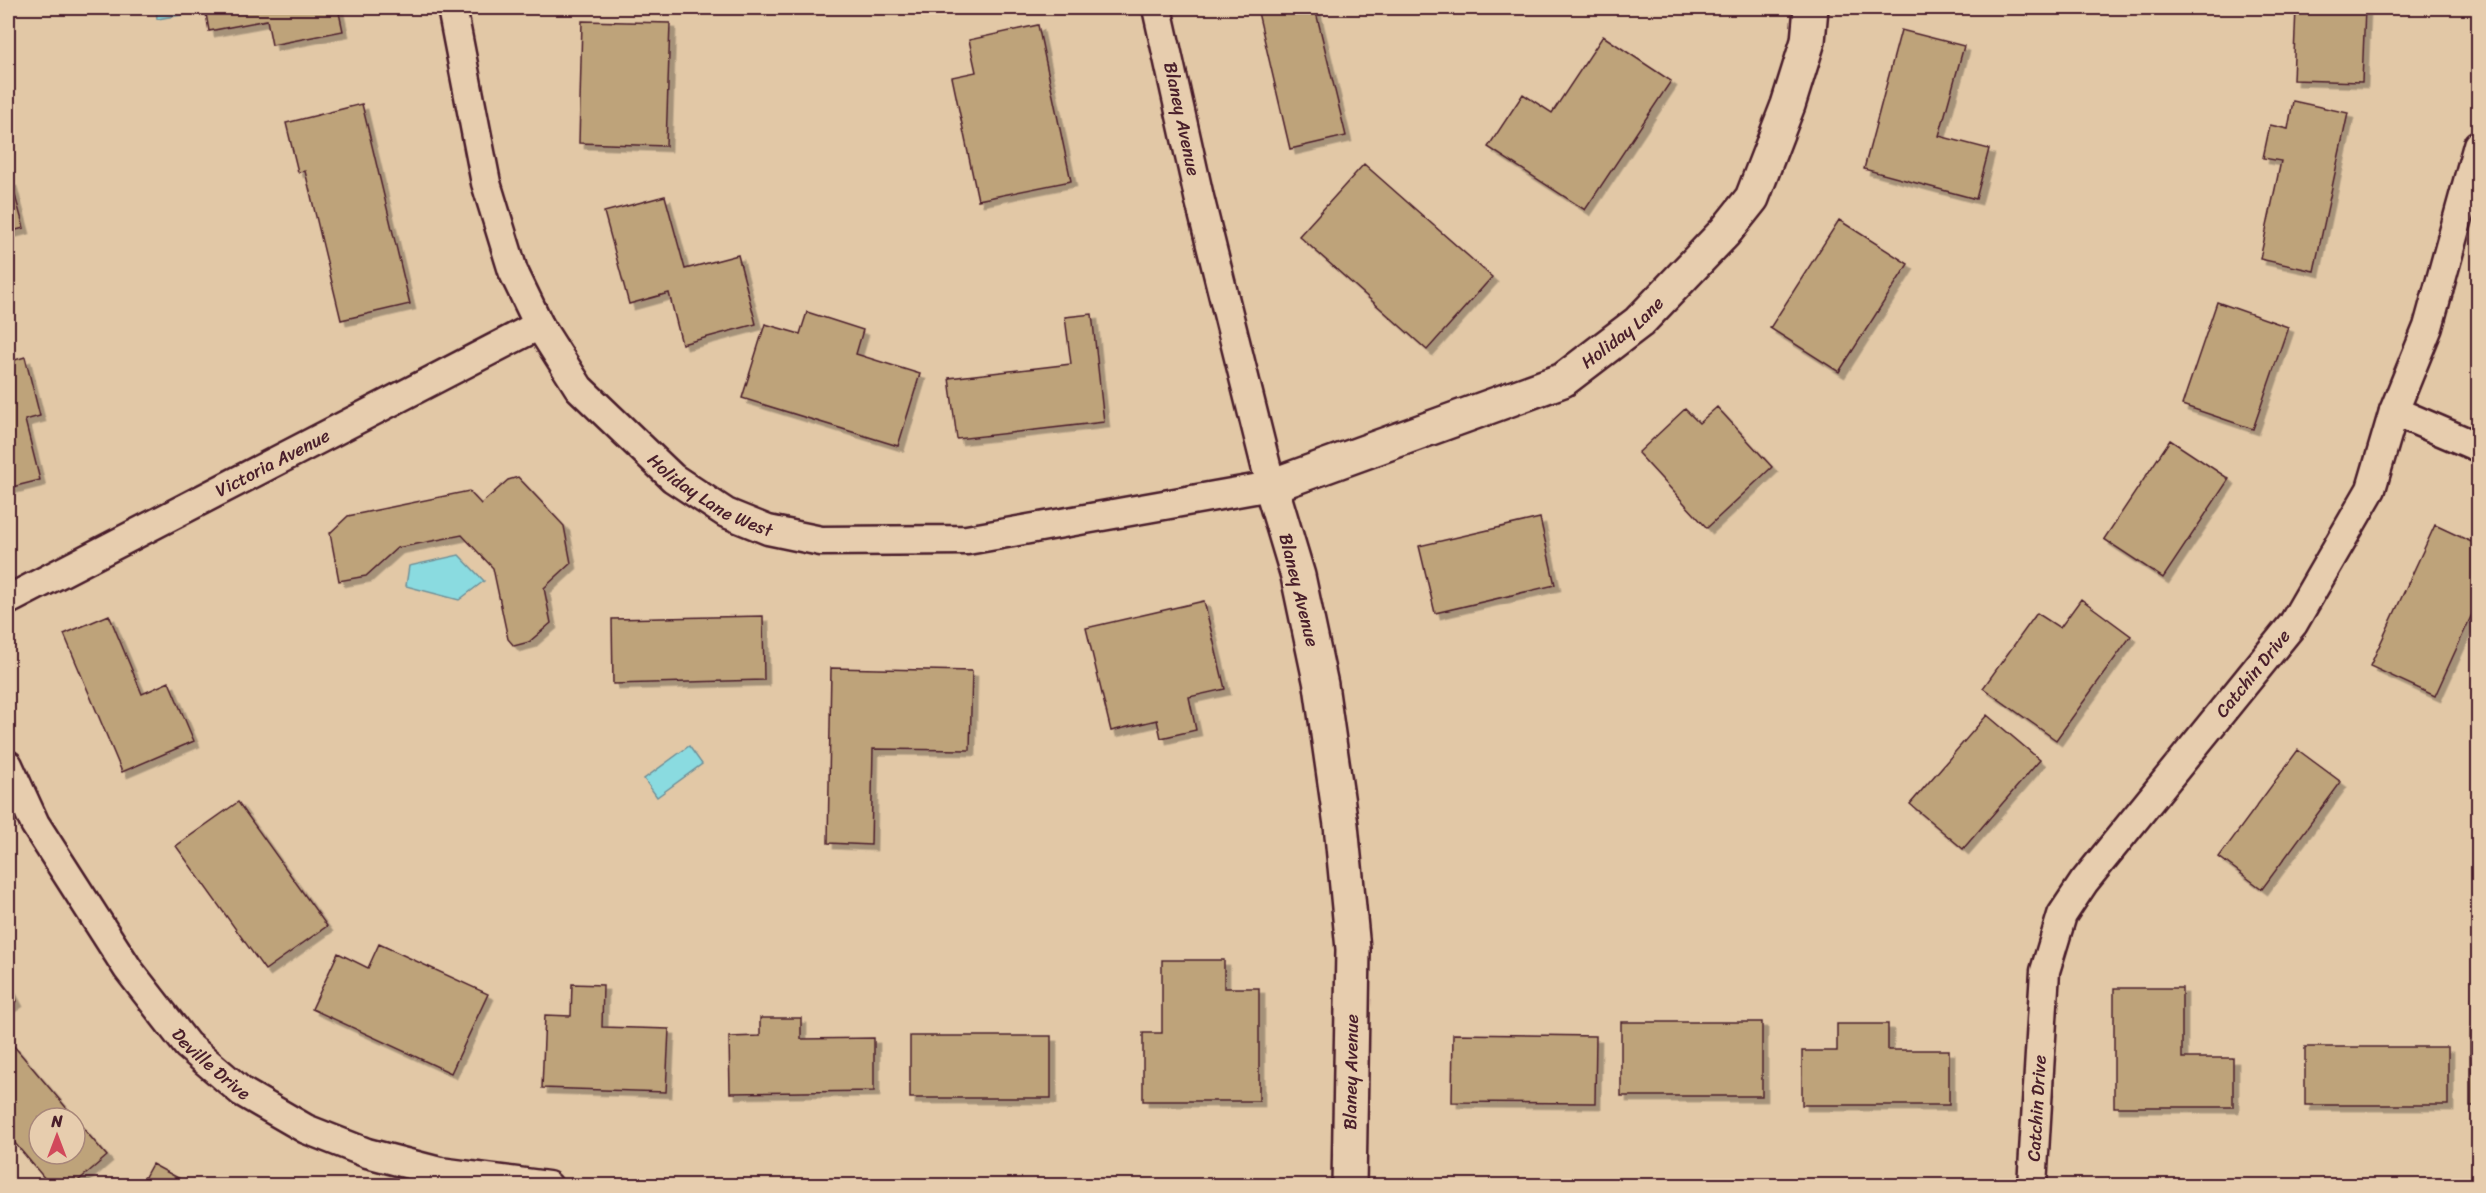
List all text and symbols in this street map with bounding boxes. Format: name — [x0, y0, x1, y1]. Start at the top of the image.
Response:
street label: Blaney Avenue — [1154, 59, 1210, 179]
street label: Holiday Lane — [1574, 289, 1672, 377]
street label: Victoria Avenue — [209, 420, 336, 506]
street label: Holiday Lane West — [640, 445, 776, 547]
street label: Blaney Avenue — [1269, 530, 1329, 650]
street label: Catchin Drive — [2207, 622, 2299, 725]
street label: Blaney Avenue — [1334, 1014, 1368, 1130]
street label: Deville Drive — [163, 1021, 256, 1109]
street label: Catchin Drive — [2018, 1054, 2056, 1162]
north arrow — [27, 1106, 87, 1166]
text: N — [50, 1107, 63, 1136]

